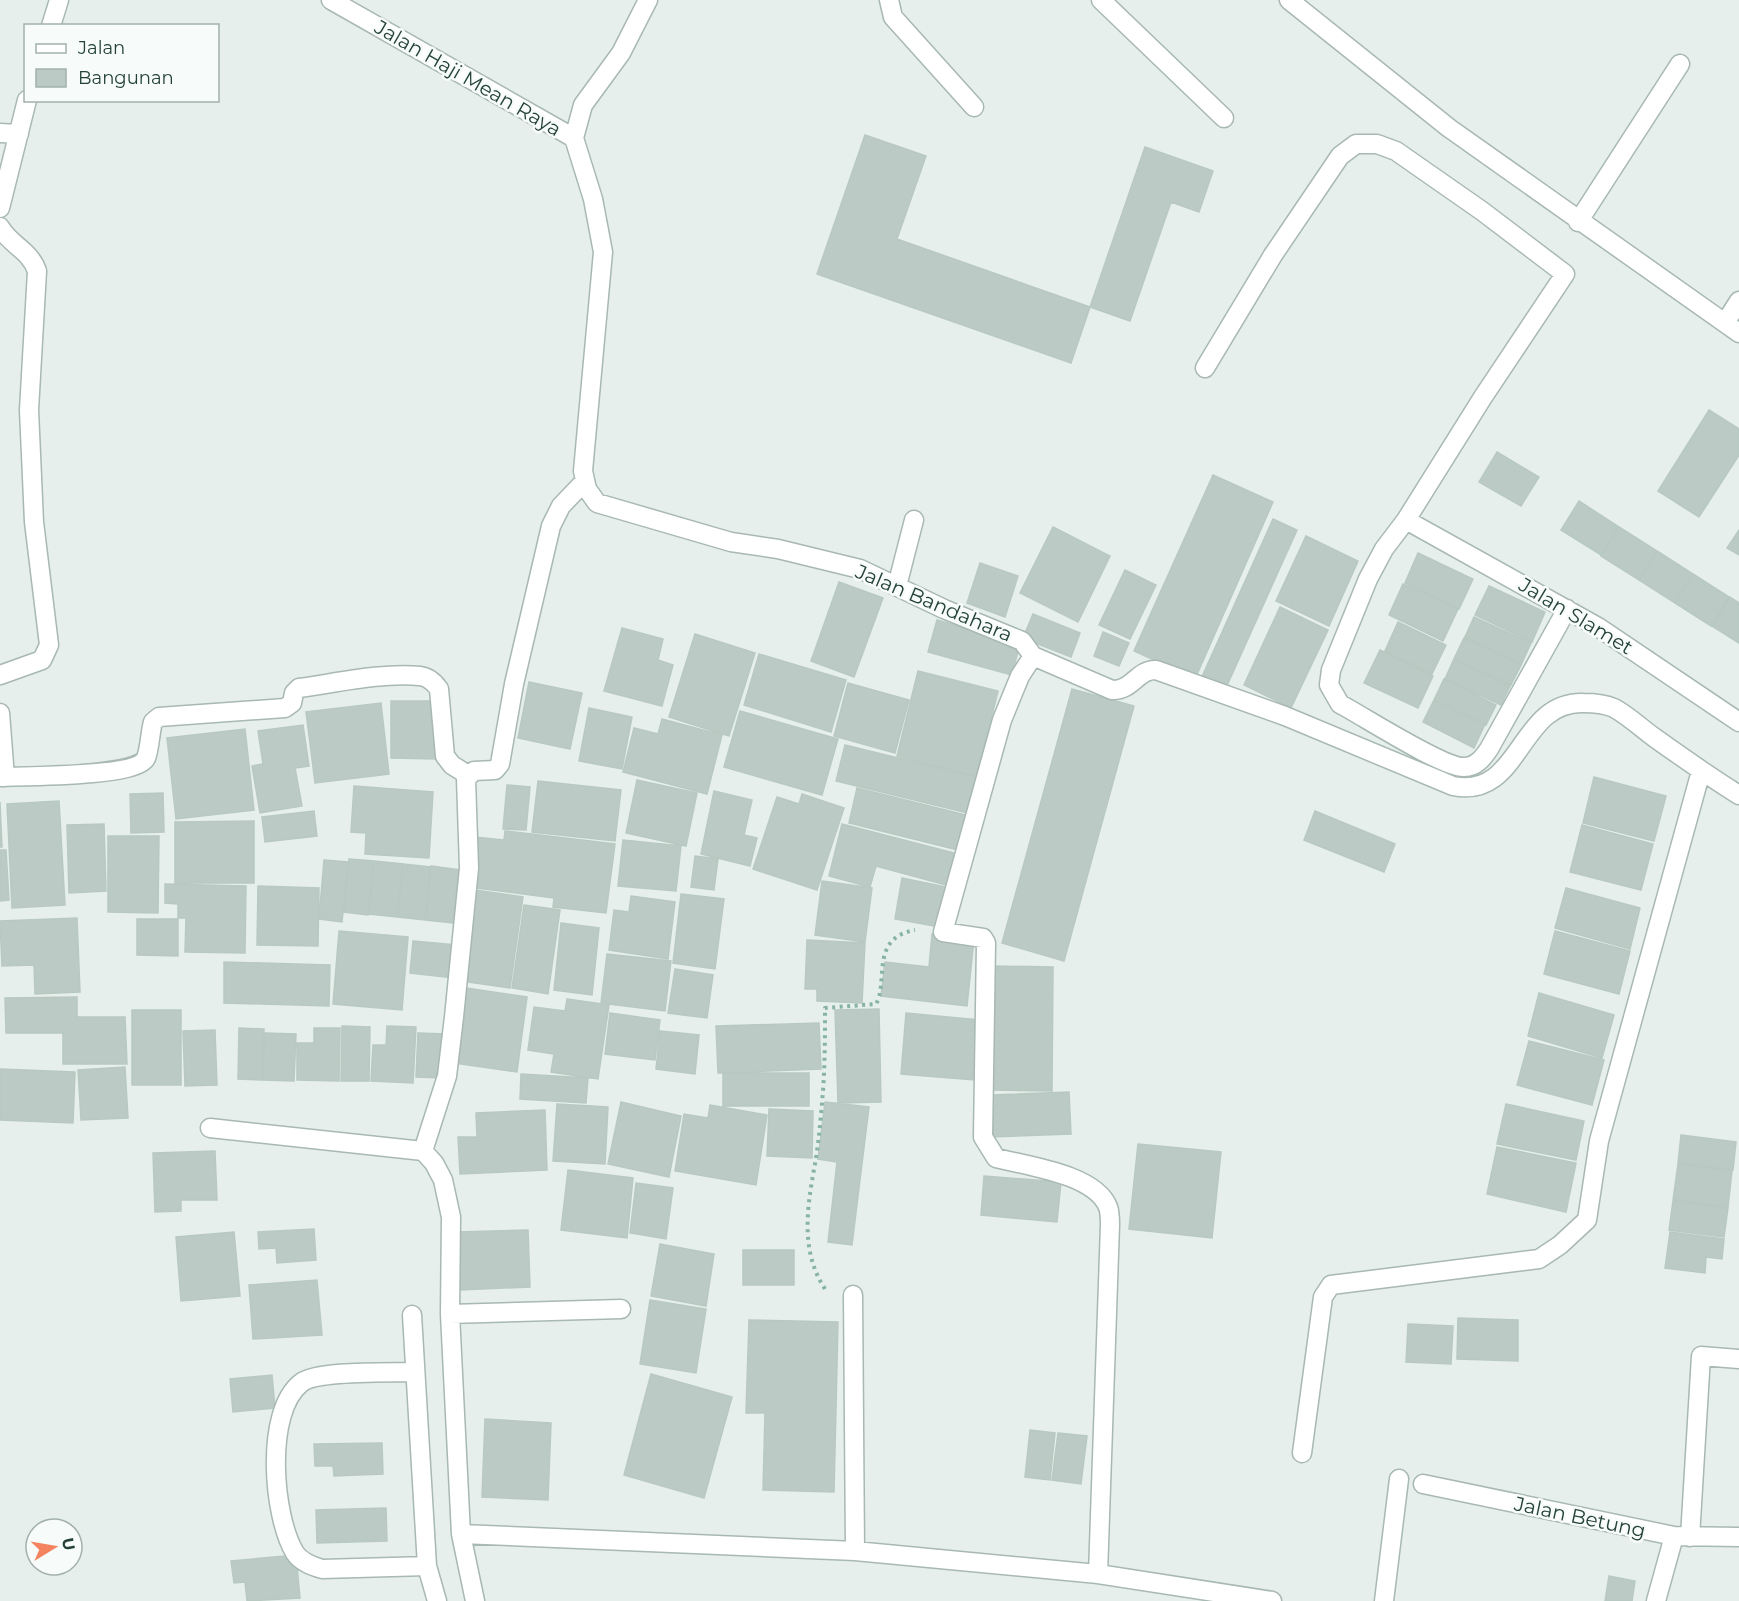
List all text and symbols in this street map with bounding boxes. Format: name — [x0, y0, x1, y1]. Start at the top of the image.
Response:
street label: Jalan Haji Mean Raya — [370, 14, 566, 141]
legend — [24, 24, 219, 102]
text: Jalan — [77, 37, 125, 59]
text: Bangunan — [78, 67, 174, 89]
street label: Jalan Bandahara — [851, 559, 1016, 647]
street label: Jalan Slamet — [1514, 572, 1637, 659]
street label: Jalan Betung — [1511, 1491, 1648, 1543]
north arrow — [24, 1517, 84, 1577]
text: U — [58, 1536, 79, 1552]

